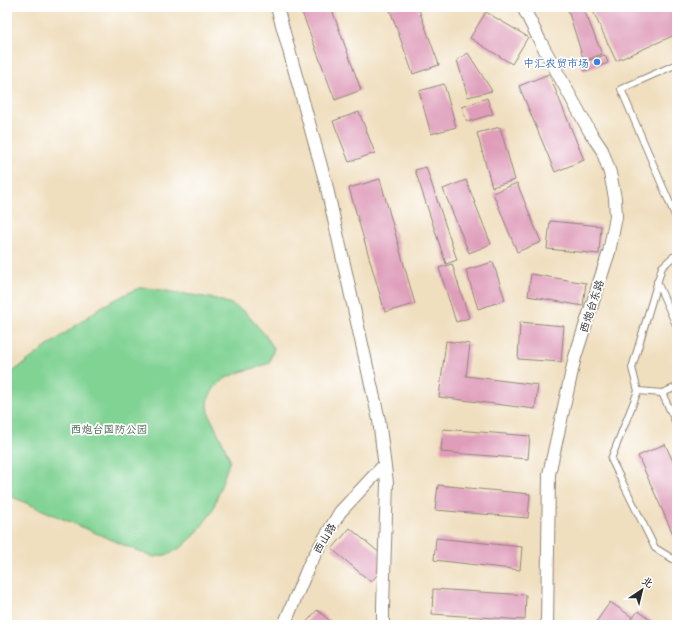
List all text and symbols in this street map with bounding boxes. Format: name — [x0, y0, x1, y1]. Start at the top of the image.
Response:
place label: 中汇农贸市场 — [523, 54, 589, 71]
marker: 中汇农贸市场 — [592, 57, 602, 67]
street label: 西炮台东路 — [574, 277, 608, 335]
park label: 西炮台国防公园 — [71, 420, 148, 437]
street label: 西山路 — [308, 519, 340, 557]
north arrow — [622, 570, 662, 610]
text: 北 — [639, 571, 657, 592]

